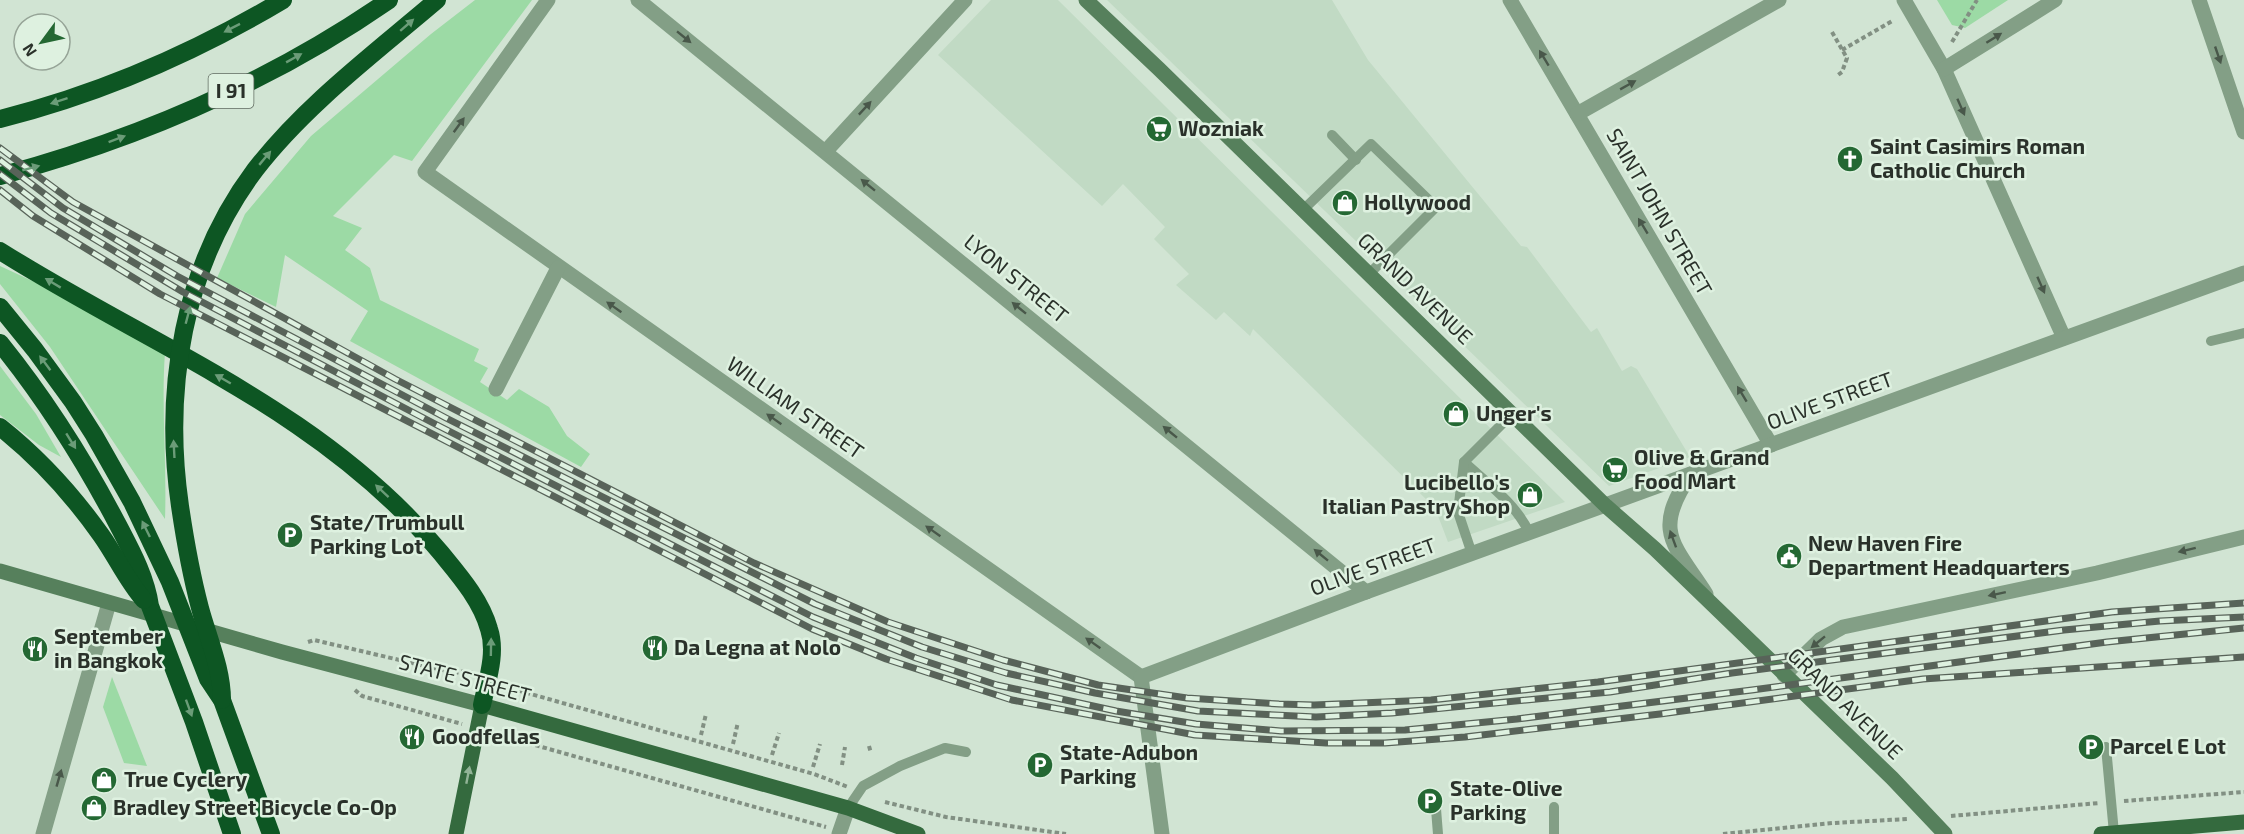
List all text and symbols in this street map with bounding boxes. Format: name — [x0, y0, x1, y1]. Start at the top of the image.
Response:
north arrow — [12, 12, 72, 72]
one-way arrow — [400, 18, 415, 32]
one-way arrow — [224, 23, 241, 33]
one-way arrow — [676, 30, 691, 42]
one-way arrow — [1986, 33, 2002, 44]
text: N — [18, 40, 40, 60]
one-way arrow — [2214, 46, 2223, 64]
one-way arrow — [1539, 49, 1549, 66]
one-way arrow — [286, 53, 303, 63]
road number: I 91 — [208, 74, 254, 108]
one-way arrow — [1620, 80, 1637, 90]
one-way arrow — [50, 97, 68, 106]
one-way arrow — [1957, 99, 1966, 116]
one-way arrow — [858, 101, 872, 115]
supermarket icon: Wozniak — [1144, 114, 1174, 144]
place label: Wozniak — [1178, 115, 1264, 140]
one-way arrow — [453, 117, 465, 133]
street label: SAINT JOHN STREET — [1602, 123, 1718, 299]
place label: Saint Casimirs Roman Catholic Church — [1870, 133, 2085, 182]
one-way arrow — [108, 134, 126, 143]
church icon: Saint Casimirs Roman Catholic Church — [1835, 144, 1865, 174]
one-way arrow — [258, 151, 271, 166]
one-way arrow — [22, 162, 40, 172]
one-way arrow — [860, 179, 875, 192]
shop icon: Hollywood — [1330, 188, 1360, 218]
place label: Hollywood — [1364, 189, 1471, 215]
one-way arrow — [1637, 218, 1648, 234]
street label: GRAND AVENUE — [1354, 227, 1479, 349]
street label: LYON STREET — [960, 228, 1074, 327]
one-way arrow — [2036, 277, 2046, 295]
one-way arrow — [44, 278, 61, 288]
one-way arrow — [606, 302, 622, 313]
one-way arrow — [1011, 303, 1026, 315]
one-way arrow — [184, 306, 193, 324]
street label: WILLIAM STREET — [723, 350, 869, 463]
one-way arrow — [39, 355, 51, 370]
street label: OLIVE STREET — [1763, 365, 1896, 434]
one-way arrow — [214, 374, 231, 384]
one-way arrow — [1736, 386, 1747, 402]
shop icon: Unger's — [1441, 399, 1471, 429]
place label: Unger's — [1476, 400, 1552, 425]
one-way arrow — [766, 413, 782, 425]
one-way arrow — [1162, 426, 1177, 438]
one-way arrow — [65, 433, 76, 450]
one-way arrow — [170, 439, 179, 458]
place label: Olive & Grand Food Mart — [1634, 444, 1769, 493]
supermarket icon: Olive & Grand Food Mart — [1600, 455, 1630, 485]
place label: Lucibello's Italian Pastry Shop — [1322, 469, 1510, 519]
shop icon: Lucibello's Italian Pastry Shop — [1515, 480, 1545, 510]
one-way arrow — [374, 484, 389, 498]
place label: State/Trumbull Parking Lot — [310, 509, 465, 558]
parking icon: State/Trumbull Parking Lot — [275, 520, 305, 550]
one-way arrow — [141, 521, 150, 538]
one-way arrow — [926, 525, 942, 537]
one-way arrow — [1667, 530, 1677, 548]
place label: New Haven Fire Department Headquarters — [1808, 530, 2070, 579]
street label: OLIVE STREET — [1306, 531, 1439, 600]
public building icon: New Haven Fire Department Headquarters — [1774, 541, 1804, 571]
one-way arrow — [2178, 546, 2196, 556]
one-way arrow — [1314, 549, 1329, 562]
one-way arrow — [1987, 590, 2006, 599]
place label: September in Bangkok — [54, 623, 163, 672]
restaurant icon: Da Legna at Nolo — [640, 633, 670, 663]
restaurant icon: September in Bangkok — [20, 634, 50, 664]
place label: Da Legna at Nolo — [674, 634, 841, 659]
one-way arrow — [1810, 636, 1826, 649]
one-way arrow — [1085, 637, 1101, 649]
one-way arrow — [486, 638, 496, 657]
street label: GRAND AVENUE — [1784, 642, 1909, 764]
street label: STATE STREET — [397, 648, 534, 707]
one-way arrow — [184, 700, 194, 718]
restaurant icon: Goodfellas — [397, 722, 427, 752]
place label: Goodfellas — [432, 723, 540, 748]
parking icon: Parcel E Lot — [2076, 732, 2106, 762]
place label: Parcel E Lot — [2110, 733, 2226, 758]
place label: State-Adubon Parking — [1060, 739, 1198, 788]
parking icon: State-Adubon Parking — [1025, 750, 1055, 780]
shop icon: True Cyclery — [89, 765, 119, 795]
place label: True Cyclery — [124, 766, 247, 792]
one-way arrow — [464, 766, 473, 785]
one-way arrow — [55, 769, 64, 787]
place label: State-Olive Parking — [1450, 775, 1563, 824]
parking icon: State-Olive Parking — [1415, 786, 1445, 816]
shop icon: Bradley Street Bicycle Co-Op — [79, 793, 109, 823]
place label: Bradley Street Bicycle Co-Op — [113, 794, 397, 820]

